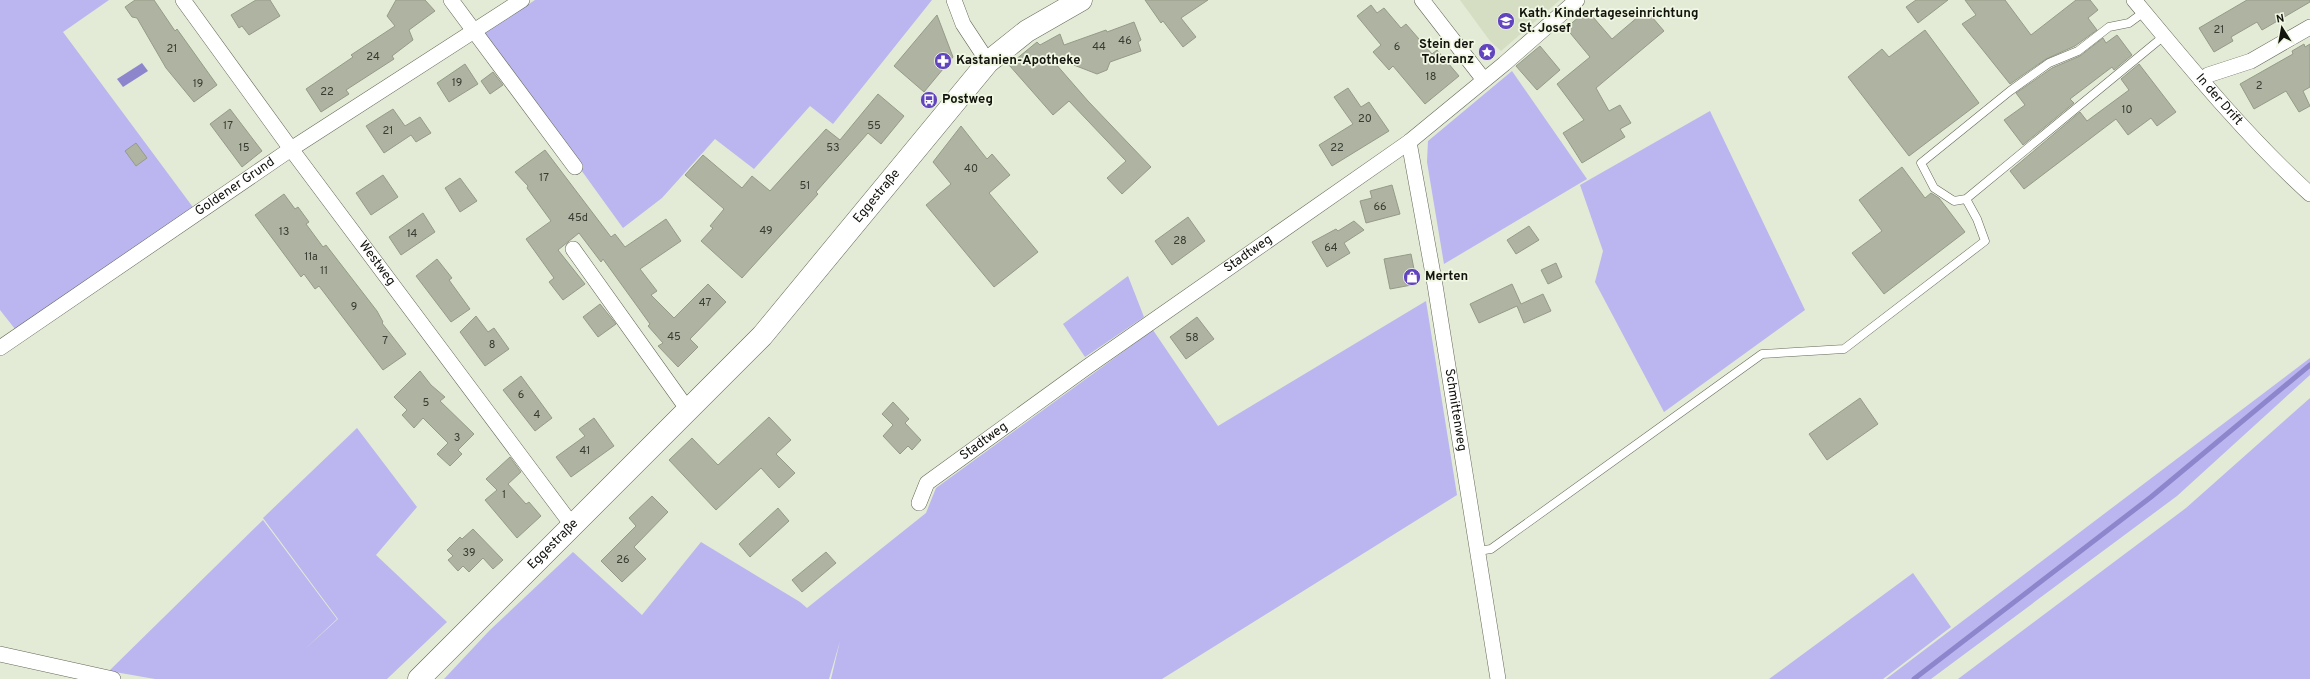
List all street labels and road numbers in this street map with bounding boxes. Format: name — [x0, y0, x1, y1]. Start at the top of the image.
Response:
street label: In der Drift — [2192, 71, 2246, 129]
street label: Goldener Grund — [192, 154, 278, 220]
street label: Eggestraße — [850, 166, 904, 227]
street label: Stadtweg — [1221, 232, 1276, 277]
street label: Westweg — [355, 238, 399, 289]
street label: Schmittenweg — [1441, 368, 1469, 453]
street label: Stadtweg — [957, 419, 1011, 464]
street label: Eggestraße — [525, 516, 582, 573]

